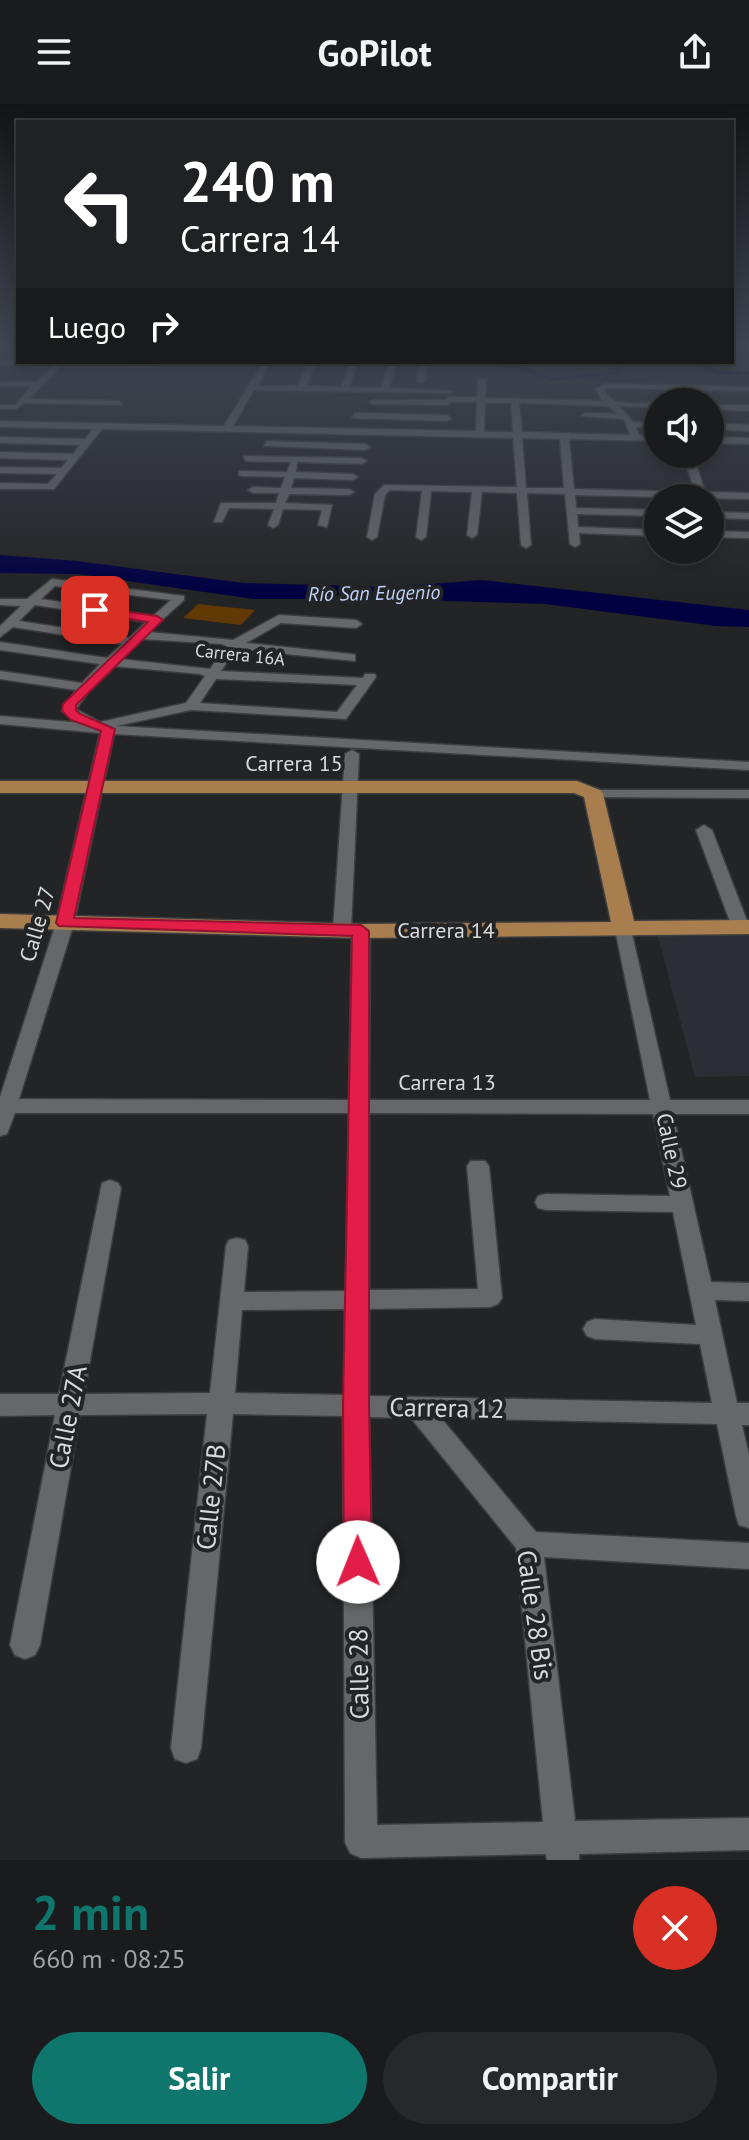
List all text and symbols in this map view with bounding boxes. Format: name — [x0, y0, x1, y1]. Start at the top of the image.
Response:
text: GoPilot — [317, 29, 432, 76]
icon: menu — [32, 30, 76, 74]
icon: share — [673, 30, 717, 74]
text: 240 m — [180, 145, 335, 217]
icon: left — [48, 152, 152, 256]
text: Carrera 14 — [180, 215, 340, 262]
icon: right — [142, 304, 186, 348]
text: Luego — [48, 307, 126, 346]
map controls — [644, 388, 724, 564]
button: sound — [644, 388, 724, 468]
button: layers — [644, 484, 724, 564]
pin — [61, 576, 129, 644]
water label: Río San Eugenio — [308, 579, 441, 607]
icon: arrive — [73, 588, 117, 632]
street label: Carrera 16A — [194, 638, 287, 671]
street label: Carrera 15 — [245, 749, 343, 777]
street label: Calle 27 — [13, 883, 61, 965]
street label: Carrera 14 — [397, 916, 495, 944]
street label: Carrera 13 — [398, 1068, 496, 1096]
street label: Calle 29 — [650, 1110, 694, 1192]
street label: Calle 27A — [41, 1362, 94, 1471]
street label: Carrera 12 — [389, 1390, 505, 1425]
street label: Calle 27B — [189, 1442, 232, 1551]
position arrow — [316, 1520, 400, 1604]
street label: Calle 28 Bis — [510, 1548, 561, 1682]
street label: Calle 28 — [341, 1628, 376, 1720]
text: 2 min — [32, 1881, 149, 1943]
button: close — [633, 1886, 717, 1970]
text: 660 m · 08:25 — [32, 1942, 186, 1975]
button: Salir — [32, 2032, 367, 2124]
button: Compartir — [383, 2032, 717, 2124]

